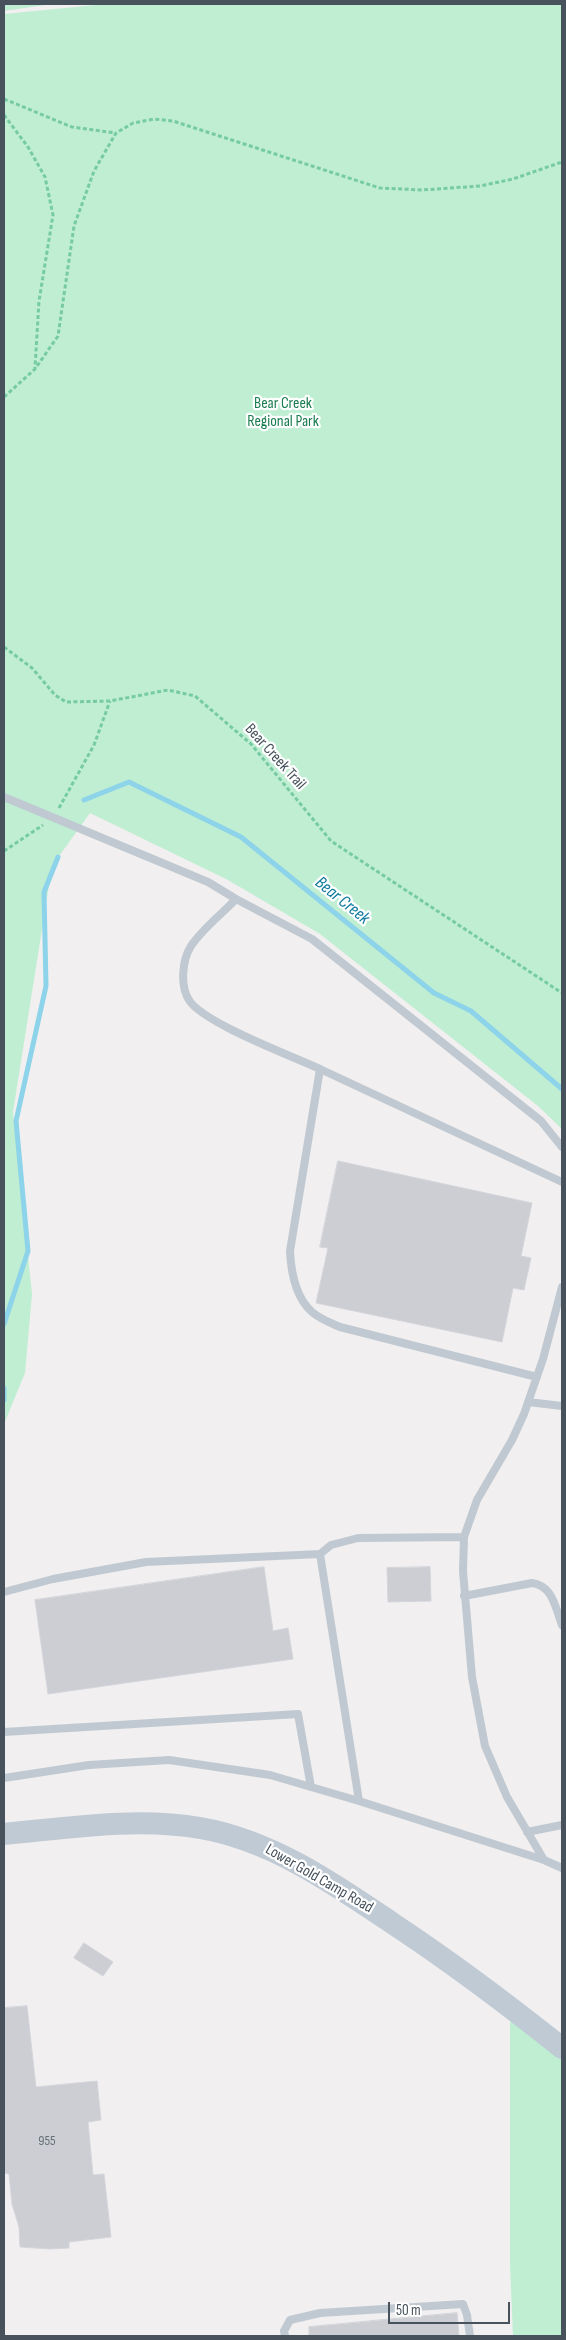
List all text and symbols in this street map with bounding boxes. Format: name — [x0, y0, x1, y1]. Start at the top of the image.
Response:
park label: Bear Creek Regional Park — [247, 394, 319, 432]
street label: Bear Creek Trail — [240, 720, 310, 794]
water label: Bear Creek — [310, 872, 374, 930]
street label: Lower Gold Camp Road — [262, 1840, 376, 1918]
house number: 955 — [38, 2133, 56, 2149]
scale bar — [391, 2292, 514, 2324]
text: 50 m — [396, 2301, 421, 2320]

